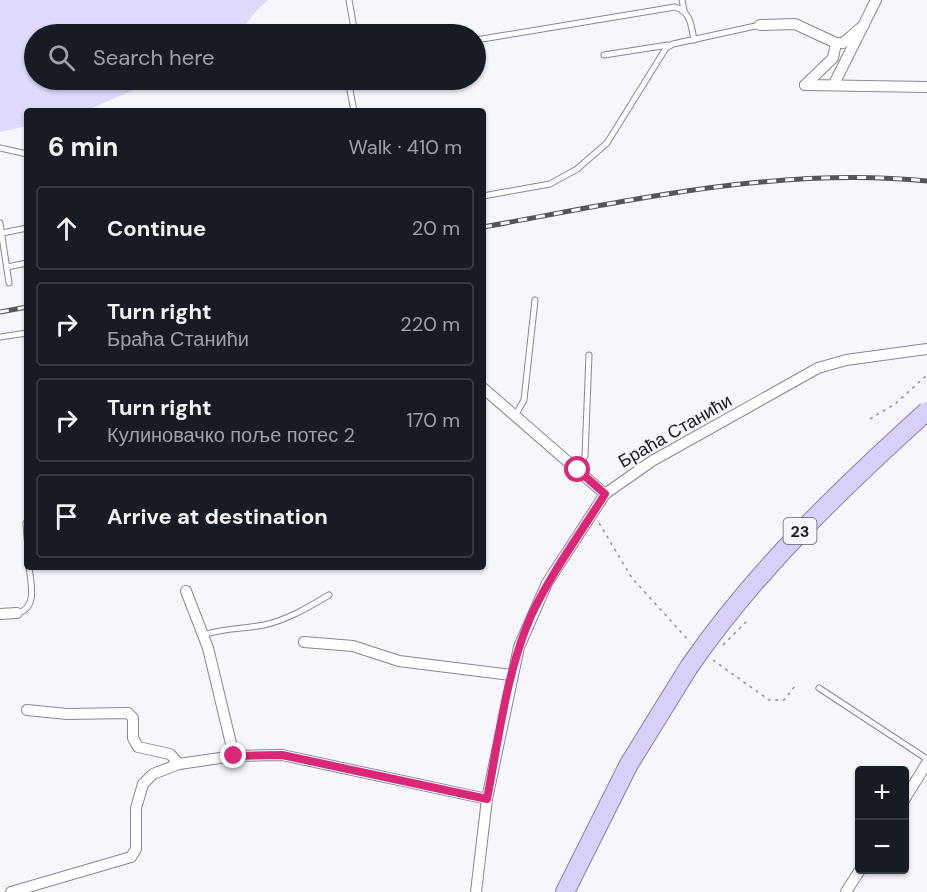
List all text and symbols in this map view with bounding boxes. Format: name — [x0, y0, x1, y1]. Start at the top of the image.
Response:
search box — [24, 24, 486, 90]
icon: search — [45, 41, 78, 74]
text: Search here — [93, 43, 214, 72]
text: 6 min — [48, 130, 118, 164]
text: Walk · 410 m — [348, 134, 462, 160]
icon: ahead — [50, 212, 83, 245]
text: Continue — [107, 214, 206, 243]
text: 20 m — [412, 215, 460, 241]
text: Turn right — [107, 297, 212, 326]
icon: right — [50, 308, 83, 341]
text: 220 m — [400, 311, 460, 337]
text: Браћа Станићи — [107, 326, 249, 352]
street label: Браћа Станићи — [614, 389, 736, 473]
text: Turn right — [107, 393, 212, 422]
icon: right — [50, 404, 83, 437]
text: 170 m — [407, 407, 460, 433]
text: Кулиновачко поље потес 2 — [107, 422, 355, 448]
route start — [564, 456, 590, 482]
icon: arrive — [50, 500, 83, 533]
text: Arrive at destination — [107, 502, 328, 531]
road number: 23 — [784, 518, 816, 544]
route end — [220, 742, 246, 768]
map controls — [855, 766, 909, 874]
button: + — [855, 766, 909, 820]
button: − — [855, 820, 909, 874]

